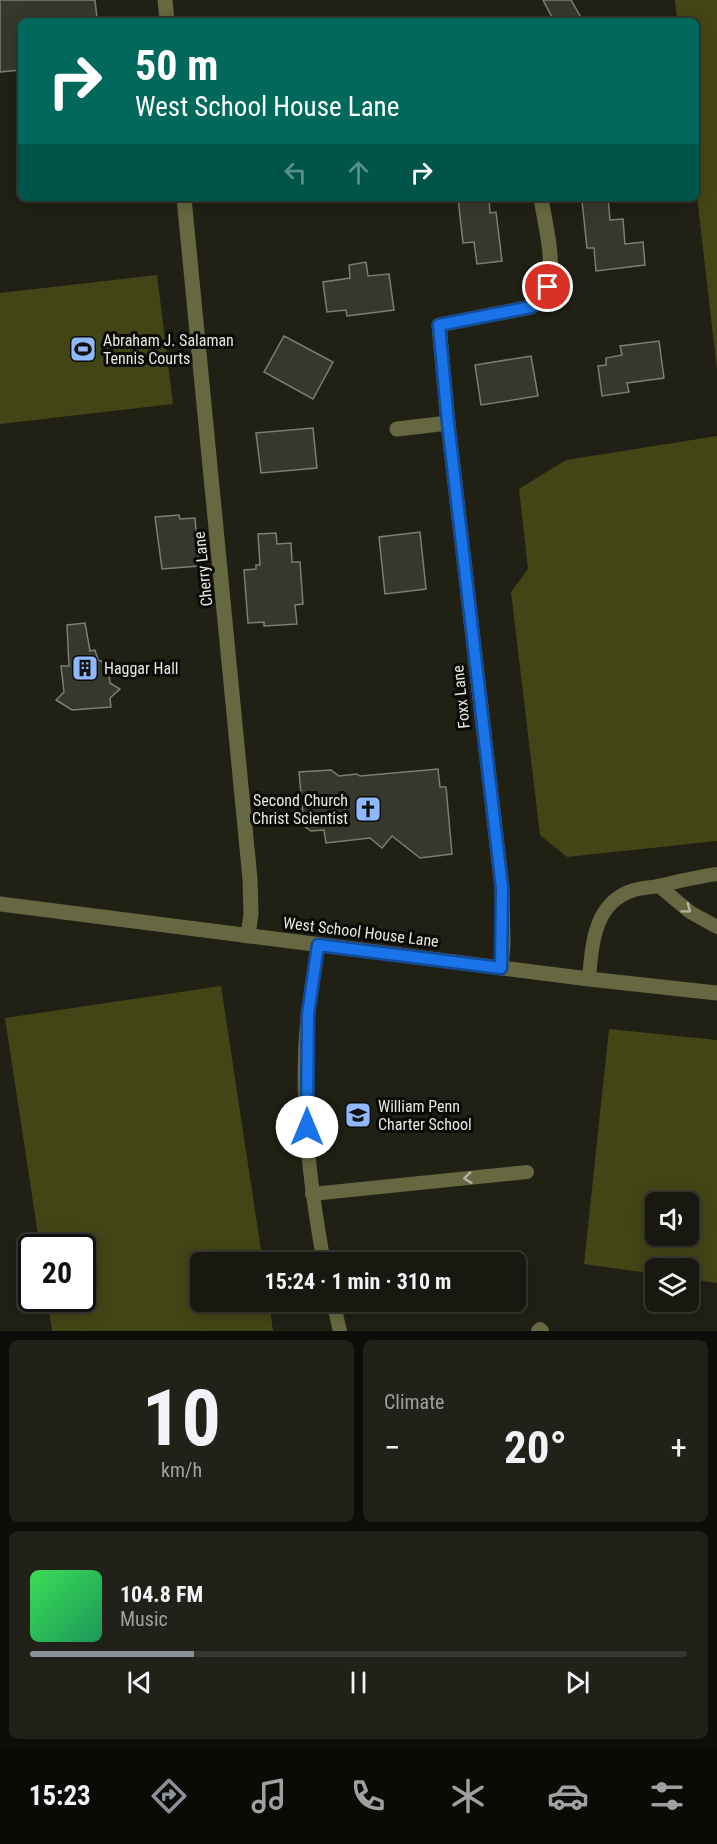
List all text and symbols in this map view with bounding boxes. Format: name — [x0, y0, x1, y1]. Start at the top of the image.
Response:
text: 50 m — [135, 41, 218, 90]
icon: right — [36, 42, 114, 120]
text: West School House Lane — [135, 91, 399, 123]
icon: left — [279, 156, 312, 189]
icon: ahead — [342, 156, 375, 189]
icon: right — [405, 156, 438, 189]
pin — [522, 261, 573, 312]
icon: arrive — [531, 270, 564, 303]
place label: Abraham J. Salaman Tennis Courts — [103, 331, 234, 368]
sports icon: Abraham J. Salaman Tennis Courts — [68, 334, 98, 364]
street label: Cherry Lane — [190, 531, 216, 607]
building icon: Haggar Hall — [70, 653, 100, 683]
place label: Haggar Hall — [104, 659, 179, 678]
street label: Foxx Lane — [448, 664, 474, 730]
place label: Second Church Christ Scientist — [252, 791, 348, 828]
church icon: Second Church Christ Scientist — [353, 794, 383, 824]
one-way arrow — [680, 901, 691, 912]
street label: West School House Lane — [282, 913, 440, 951]
position arrow — [275, 1095, 339, 1159]
place label: William Penn Charter School — [378, 1097, 472, 1134]
school or university icon: William Penn Charter School — [343, 1100, 373, 1130]
one-way arrow — [464, 1171, 473, 1184]
map controls — [645, 1192, 699, 1312]
button: sound — [645, 1192, 699, 1246]
speed limit sign: 20 — [18, 1234, 96, 1312]
button: layers — [645, 1258, 699, 1312]
text: 15:24 · 1 min · 310 m — [265, 1269, 451, 1294]
text: 10 — [142, 1373, 221, 1464]
text: Climate — [384, 1390, 444, 1414]
text: 20° — [504, 1421, 567, 1474]
text: − — [384, 1428, 401, 1467]
text: + — [671, 1428, 687, 1467]
text: km/h — [161, 1458, 202, 1482]
text: 104.8 FM — [120, 1582, 203, 1607]
text: Music — [120, 1607, 168, 1631]
icon: previous — [123, 1666, 156, 1699]
icon: pause — [342, 1666, 375, 1699]
icon: next — [561, 1666, 594, 1699]
icon: directions — [148, 1775, 190, 1817]
icon: music — [248, 1775, 290, 1817]
icon: phone — [347, 1775, 389, 1817]
icon: climate — [447, 1775, 489, 1817]
icon: car — [547, 1775, 589, 1817]
icon: filters — [646, 1775, 688, 1817]
text: 15:23 — [29, 1780, 91, 1812]

